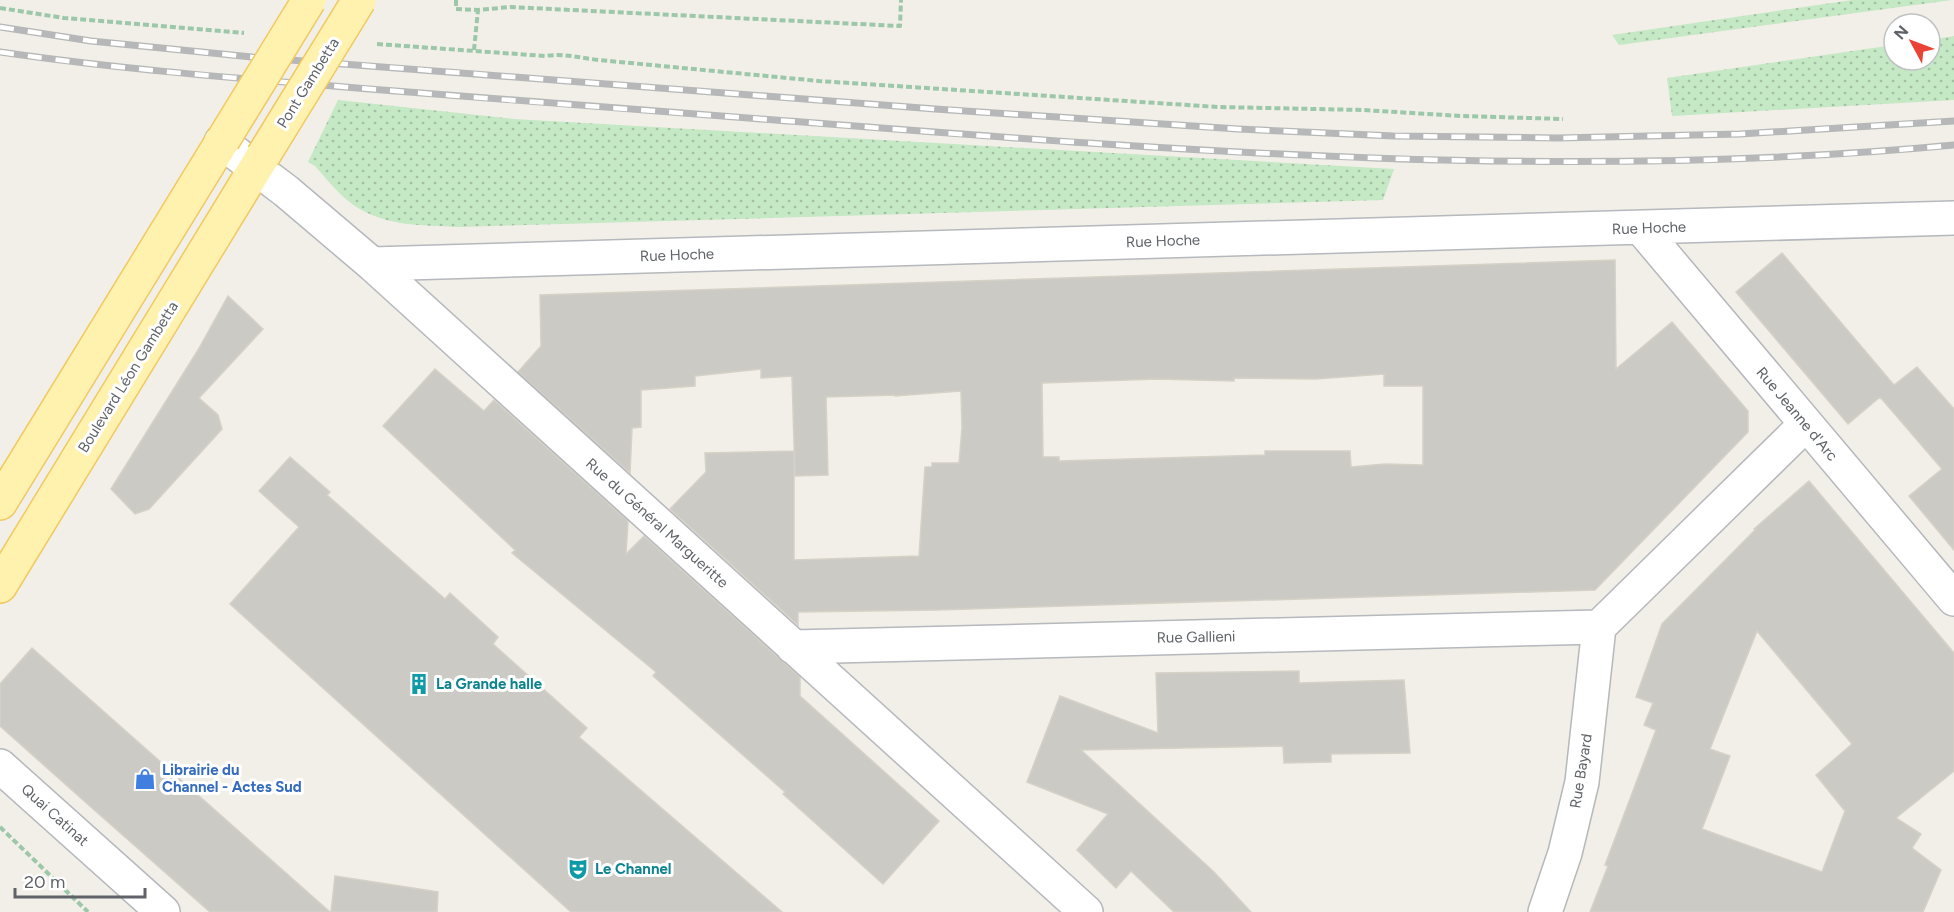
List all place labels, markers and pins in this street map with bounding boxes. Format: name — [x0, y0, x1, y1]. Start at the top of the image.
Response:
building icon: La Grande halle — [407, 672, 431, 696]
place label: La Grande halle — [436, 675, 543, 693]
place label: Librairie du Channel - Actes Sud — [162, 761, 302, 796]
shop icon: Librairie du Channel - Actes Sud — [133, 767, 157, 791]
theatre icon: Le Channel — [566, 857, 590, 881]
place label: Le Channel — [595, 860, 671, 878]

